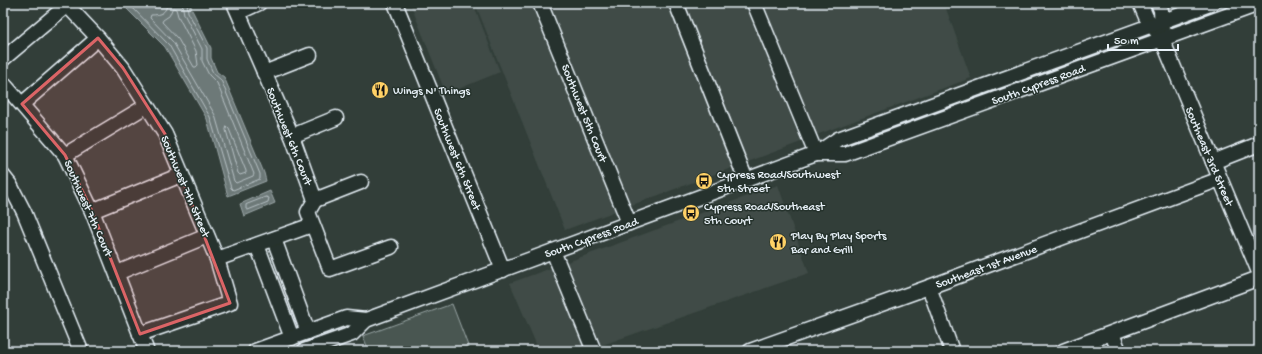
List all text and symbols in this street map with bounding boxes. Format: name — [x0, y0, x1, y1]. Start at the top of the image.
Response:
scale bar — [1108, 26, 1178, 52]
text: 50 m — [1114, 35, 1139, 49]
street label: South Cypress Road — [990, 62, 1088, 109]
street label: Southwest 5th Court — [557, 63, 610, 166]
restaurant icon: Wings N' Things — [370, 80, 390, 100]
place label: Wings N' Things — [393, 85, 471, 99]
street label: Southwest 6th Court — [262, 86, 315, 189]
street label: Southeast 3rd Street — [1181, 105, 1236, 209]
street label: Southwest 6th Street — [429, 107, 483, 214]
street label: Southwest 7th Street — [156, 134, 212, 241]
street label: Southwest 7th Court — [60, 158, 115, 260]
place label: Cypress Road/Southwest 5th Street — [717, 169, 841, 197]
bus stop icon: Cypress Road/Southwest 5th Street — [694, 171, 714, 191]
place label: Cypress Road/Southeast 5th Court — [704, 201, 826, 229]
bus stop icon: Cypress Road/Southeast 5th Court — [681, 203, 701, 223]
street label: South Cypress Road — [543, 215, 641, 262]
place label: Play By Play Sports Bar and Grill — [790, 230, 887, 258]
restaurant icon: Play By Play Sports Bar and Grill — [768, 232, 788, 252]
street label: Southeast 1st Avenue — [934, 243, 1040, 293]

